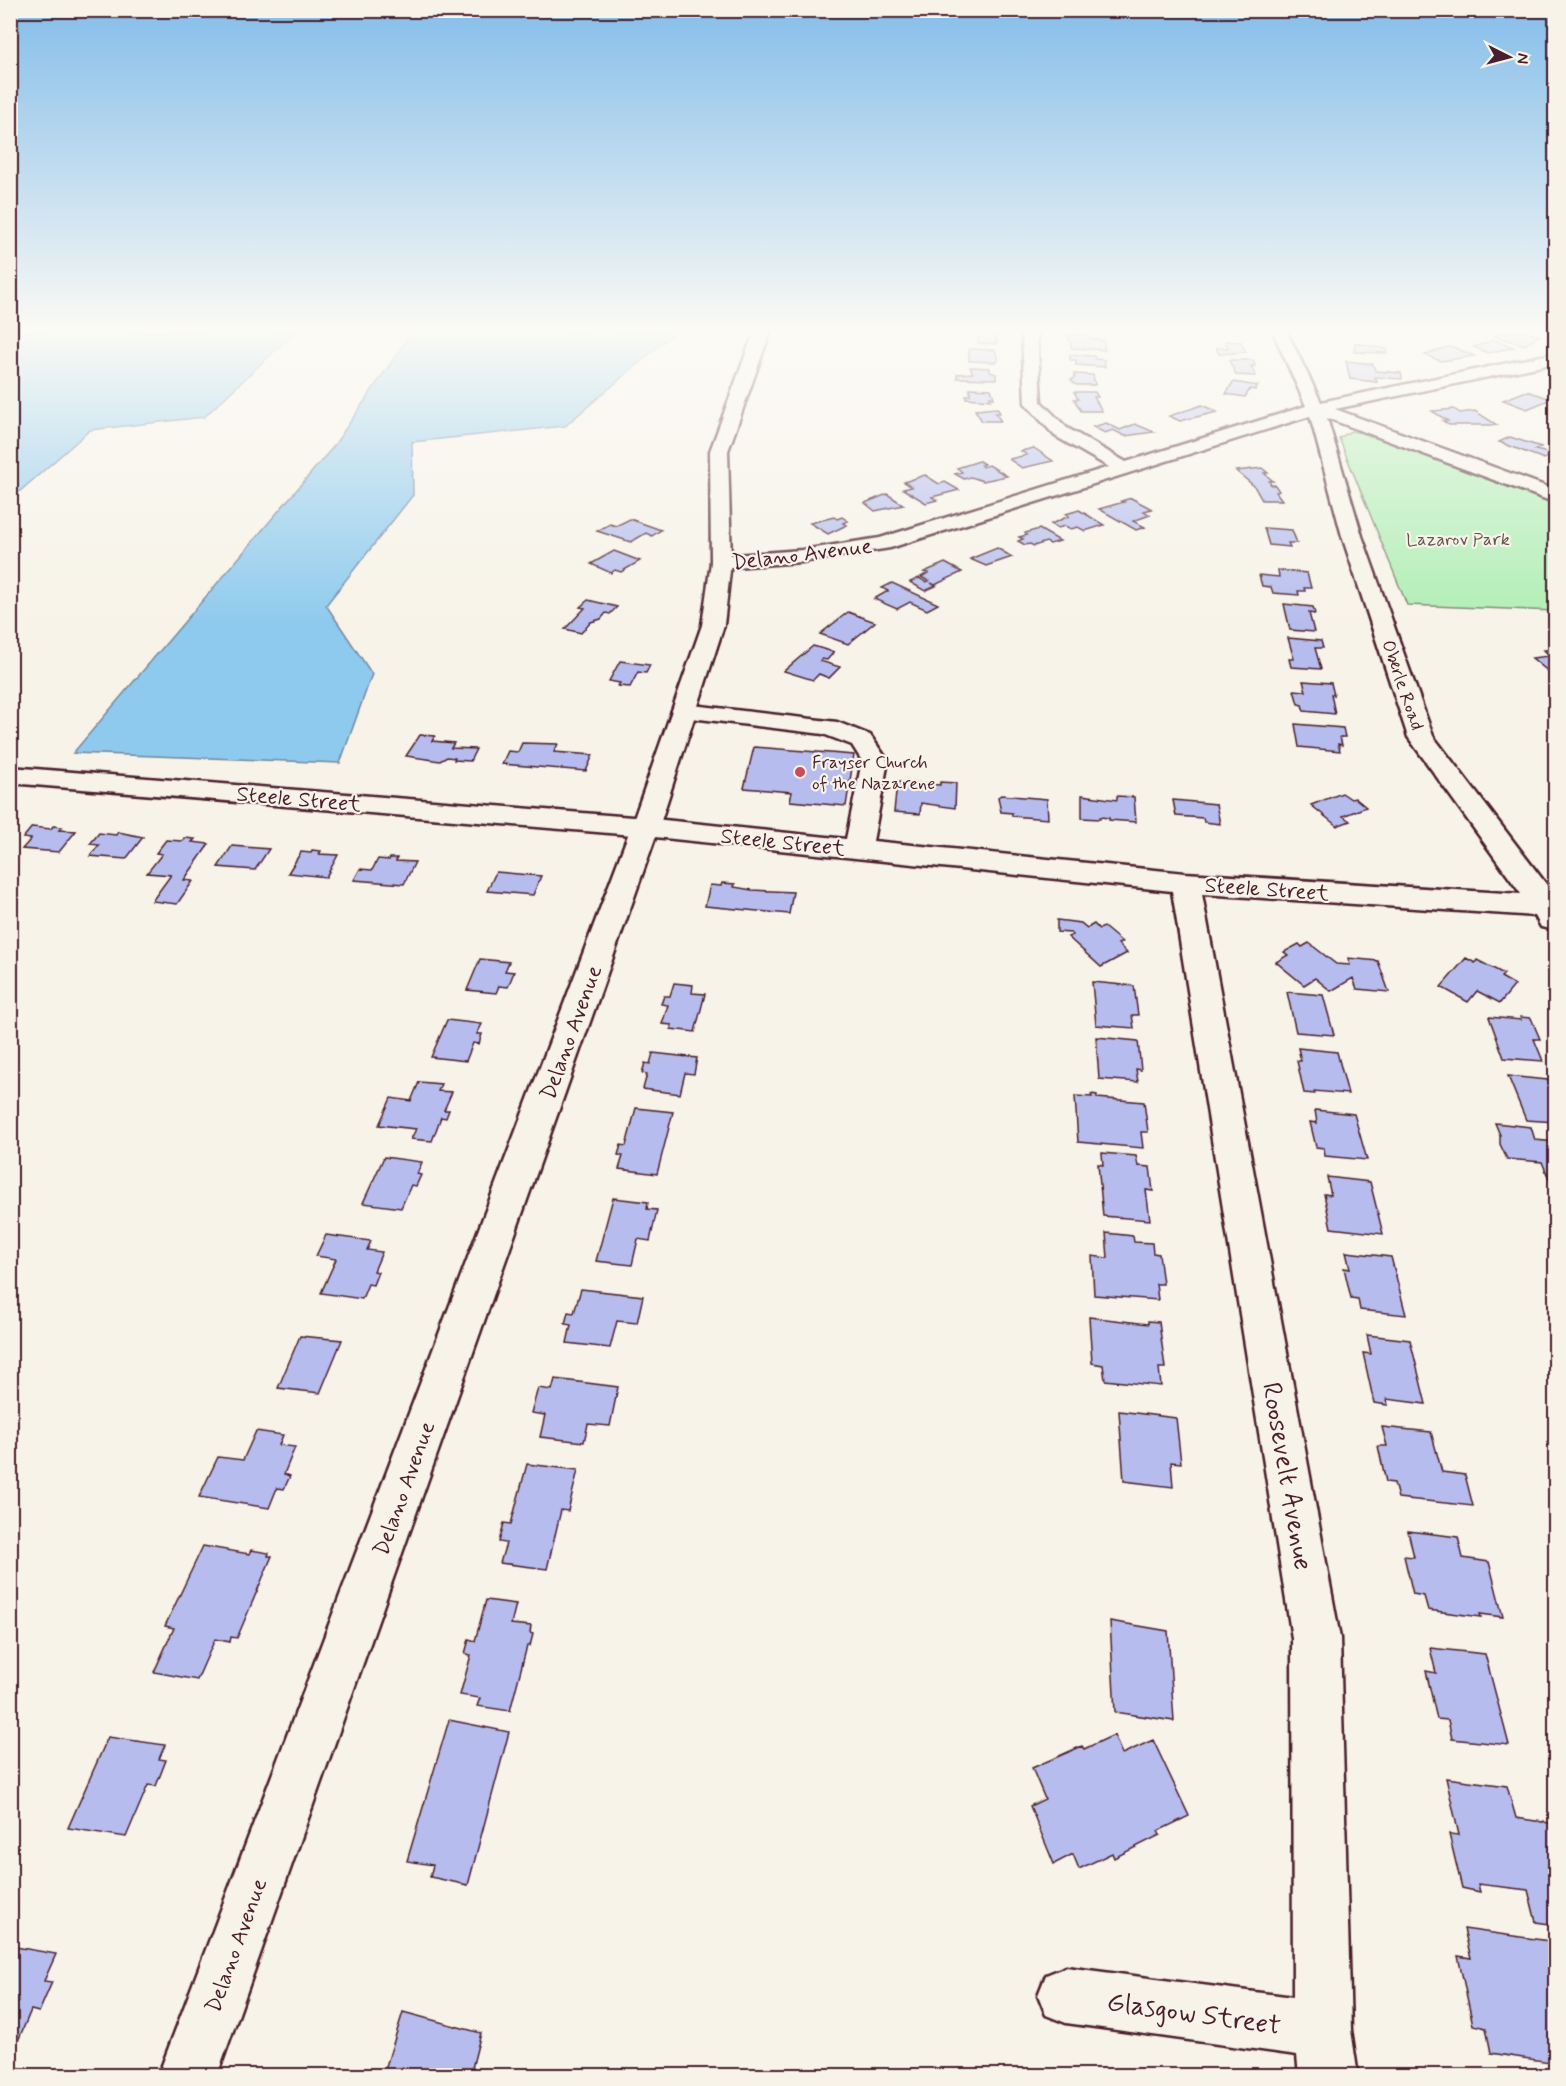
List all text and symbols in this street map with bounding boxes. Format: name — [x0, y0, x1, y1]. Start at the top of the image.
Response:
north arrow — [1479, 27, 1539, 87]
text: N — [1511, 52, 1533, 65]
park label: Lazarov Park — [1406, 528, 1510, 552]
street label: Delano Avenue — [731, 532, 874, 577]
street label: Oberle Road — [1375, 637, 1429, 734]
place label: Frayser Church of the Nazarene — [812, 751, 935, 796]
marker: Frayser Church of the Nazarene — [793, 765, 807, 779]
street label: Steele Street — [235, 781, 362, 819]
street label: Steele Street — [719, 823, 846, 863]
street label: Steele Street — [1204, 872, 1330, 908]
street label: Delano Avenue — [535, 962, 609, 1104]
street label: Roosevelt Avenue — [1253, 1380, 1320, 1573]
street label: Delano Avenue — [368, 1418, 442, 1560]
street label: Delano Avenue — [200, 1875, 274, 2017]
street label: Glasgow Street — [1105, 1985, 1283, 2044]

